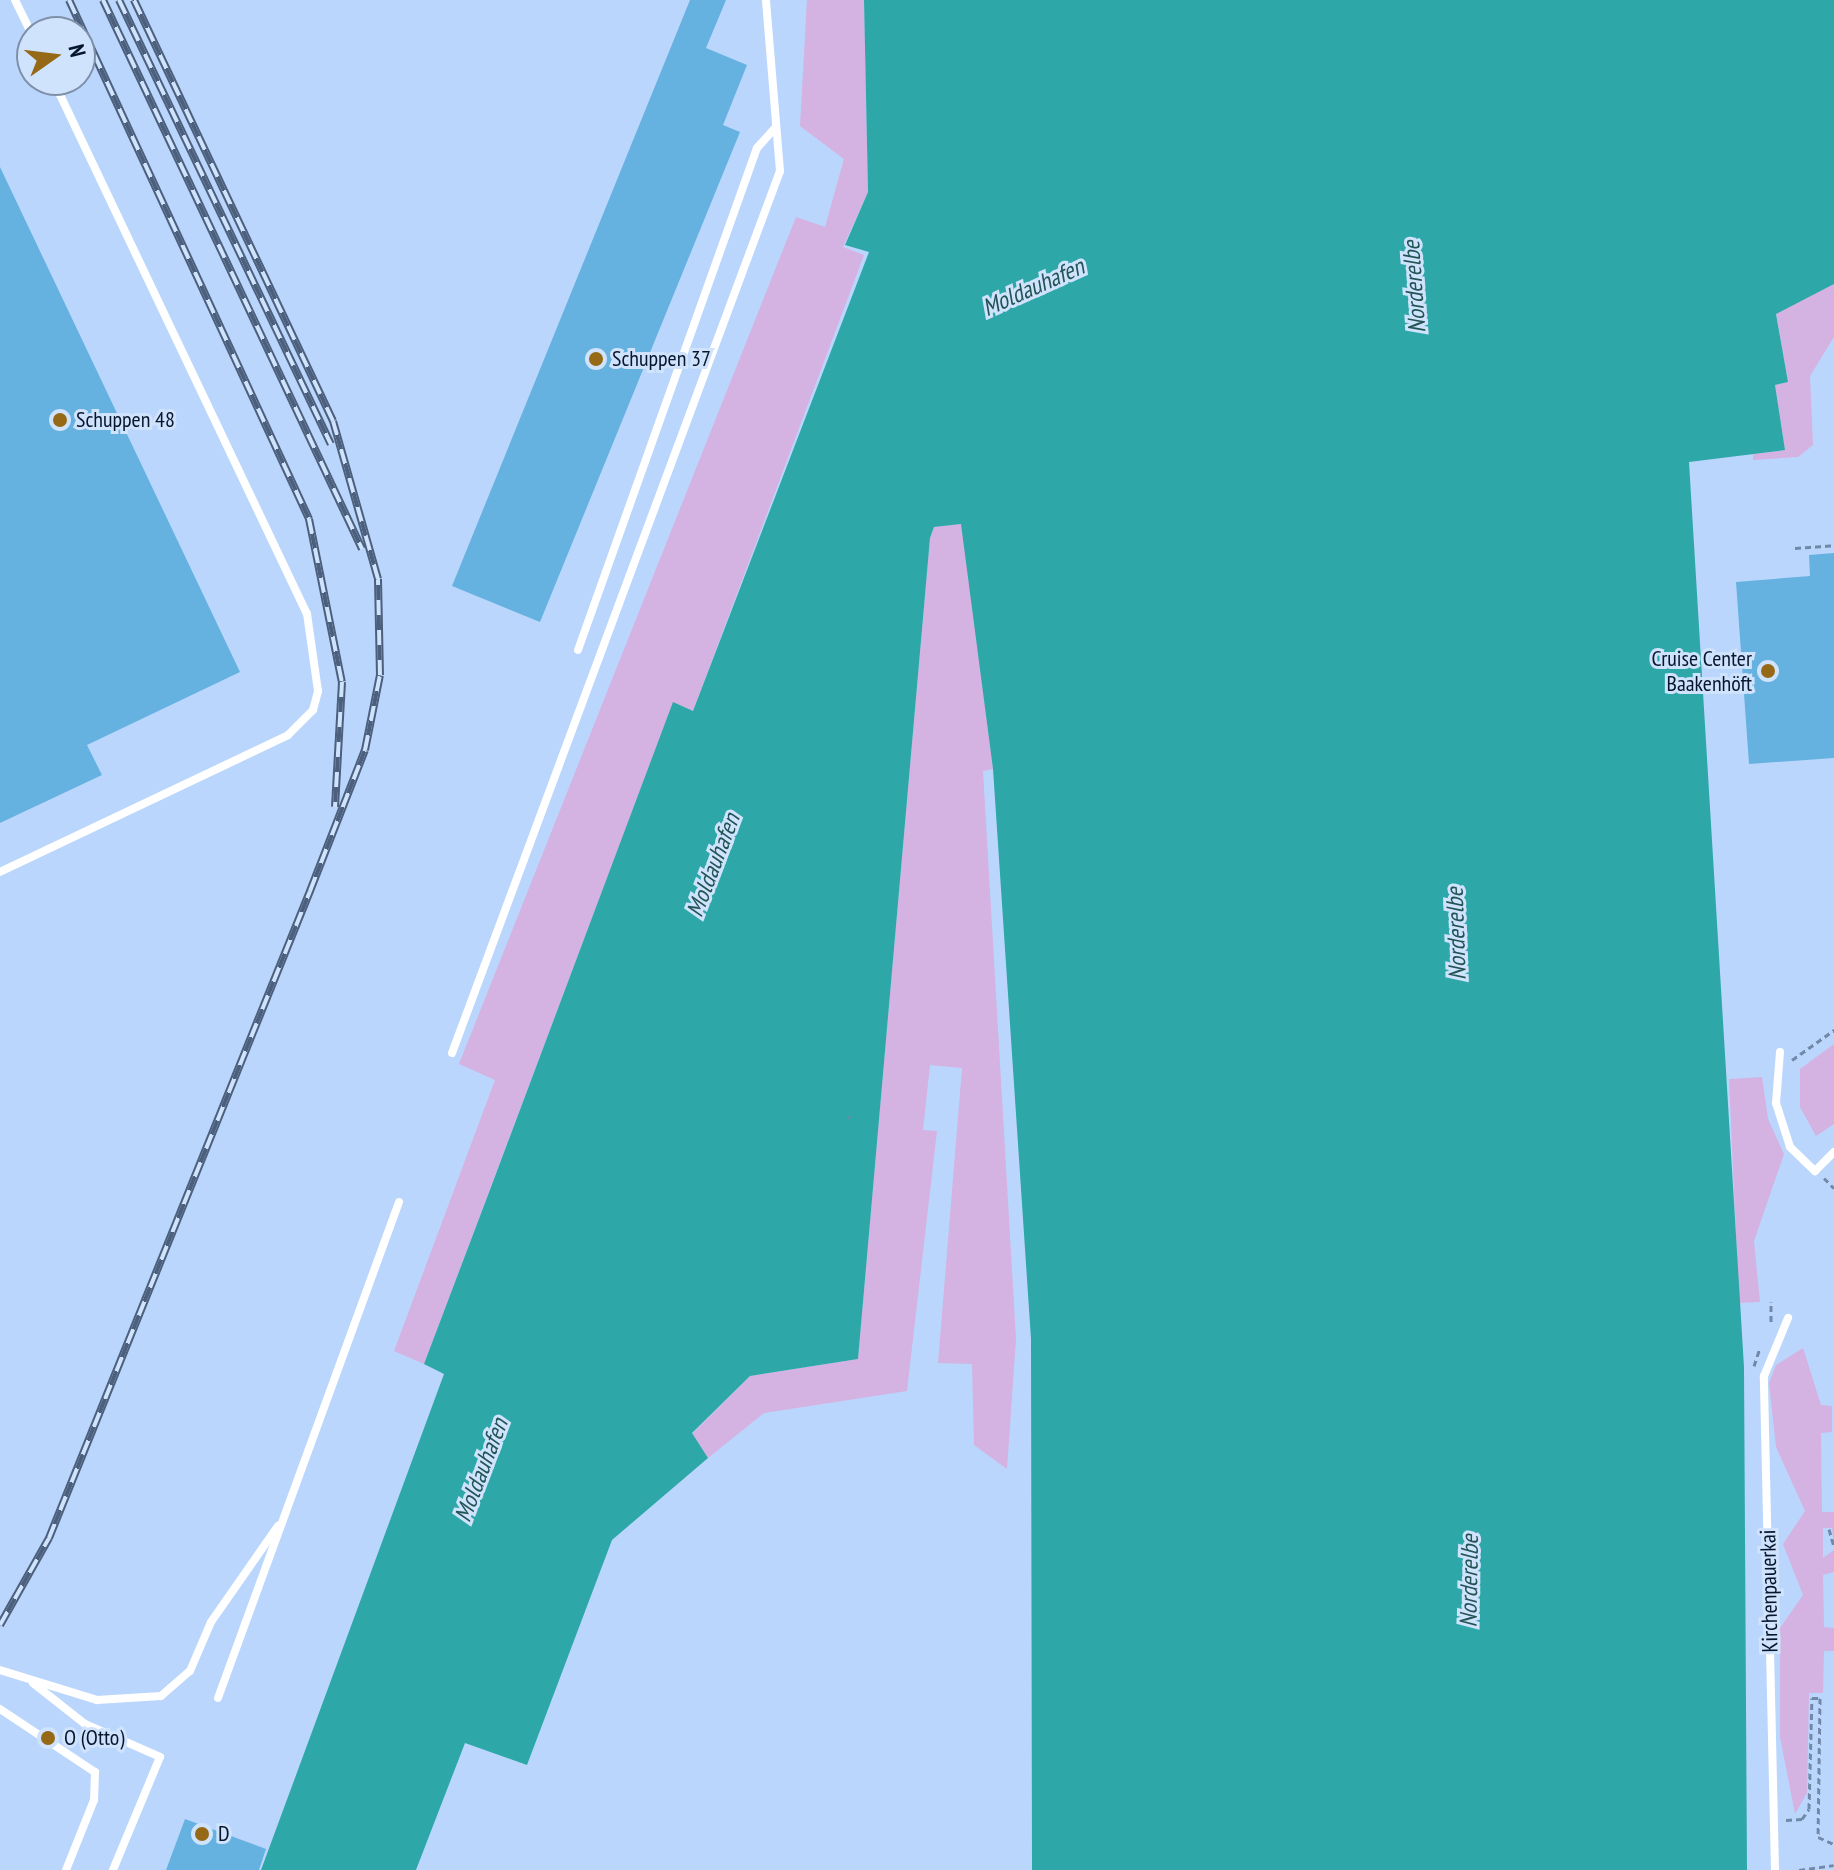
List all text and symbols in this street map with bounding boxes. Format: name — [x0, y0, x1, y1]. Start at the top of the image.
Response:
north arrow — [16, 16, 96, 96]
text: N — [62, 42, 92, 60]
water label: Norderelbe — [1396, 240, 1432, 334]
water label: Moldauhafen — [978, 252, 1088, 322]
place label: Schuppen 37 — [612, 346, 711, 372]
marker: Schuppen 37 — [587, 350, 605, 368]
place label: Schuppen 48 — [76, 407, 175, 433]
marker: Schuppen 48 — [51, 411, 69, 429]
place label: Cruise Center Baakenhöft — [1651, 645, 1752, 696]
marker: Cruise Center Baakenhöft — [1759, 662, 1777, 680]
water label: Moldauhafen — [680, 809, 746, 921]
water label: Norderelbe — [1440, 887, 1472, 981]
water label: Moldauhafen — [448, 1414, 514, 1526]
street label: Kirchenpauerkai — [1755, 1529, 1783, 1653]
water label: Norderelbe — [1454, 1534, 1484, 1628]
place label: O (Otto) — [64, 1725, 124, 1751]
marker: O (Otto) — [39, 1729, 57, 1747]
place label: D — [218, 1821, 230, 1847]
marker: D — [193, 1825, 211, 1843]

